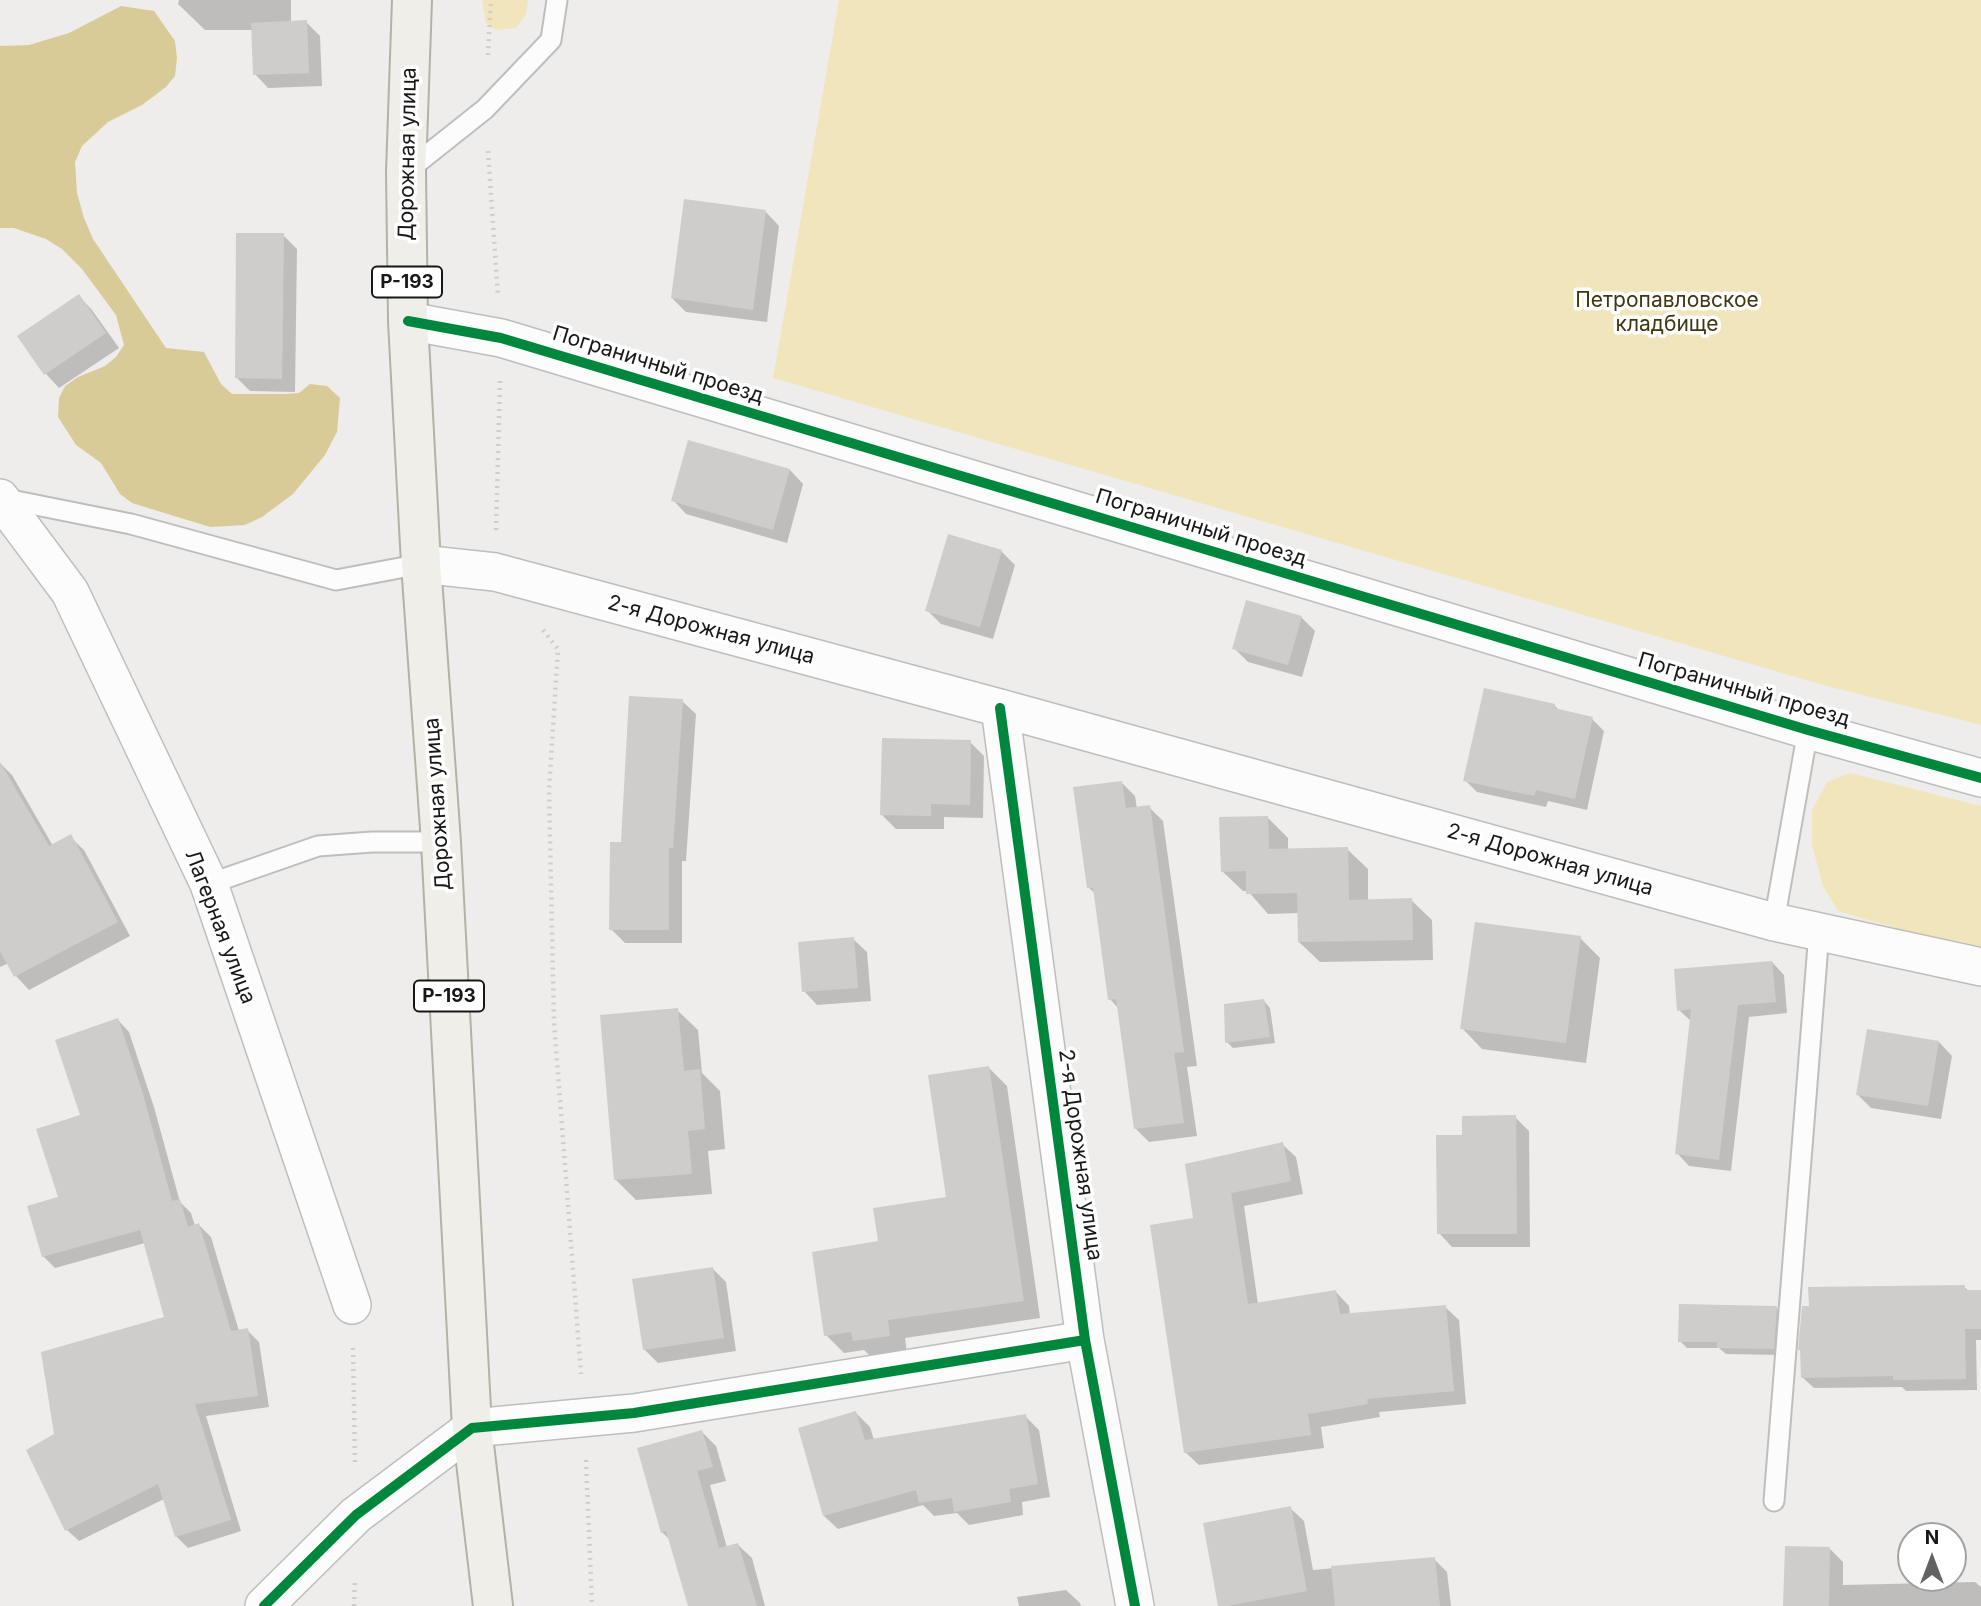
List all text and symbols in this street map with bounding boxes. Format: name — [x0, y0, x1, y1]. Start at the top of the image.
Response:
street label: Дорожная улица — [394, 67, 422, 241]
road number: Р-193 — [372, 266, 442, 298]
park label: Петропавловское кладбище — [1575, 288, 1759, 338]
street label: Пограничный проезд — [549, 321, 767, 409]
street label: Пограничный проезд — [1092, 484, 1310, 572]
street label: 2-я Дорожная улица — [605, 590, 817, 670]
street label: Пограничный проезд — [1635, 648, 1853, 732]
street label: Дорожная улица — [419, 717, 457, 891]
street label: 2-я Дорожная улица — [1444, 819, 1656, 901]
street label: Лагерная улица — [179, 846, 261, 1008]
road number: Р-193 — [414, 980, 484, 1012]
street label: 2-я Дорожная улица — [1053, 1048, 1107, 1262]
north arrow — [1897, 1522, 1967, 1592]
text: N — [1925, 1526, 1939, 1549]

